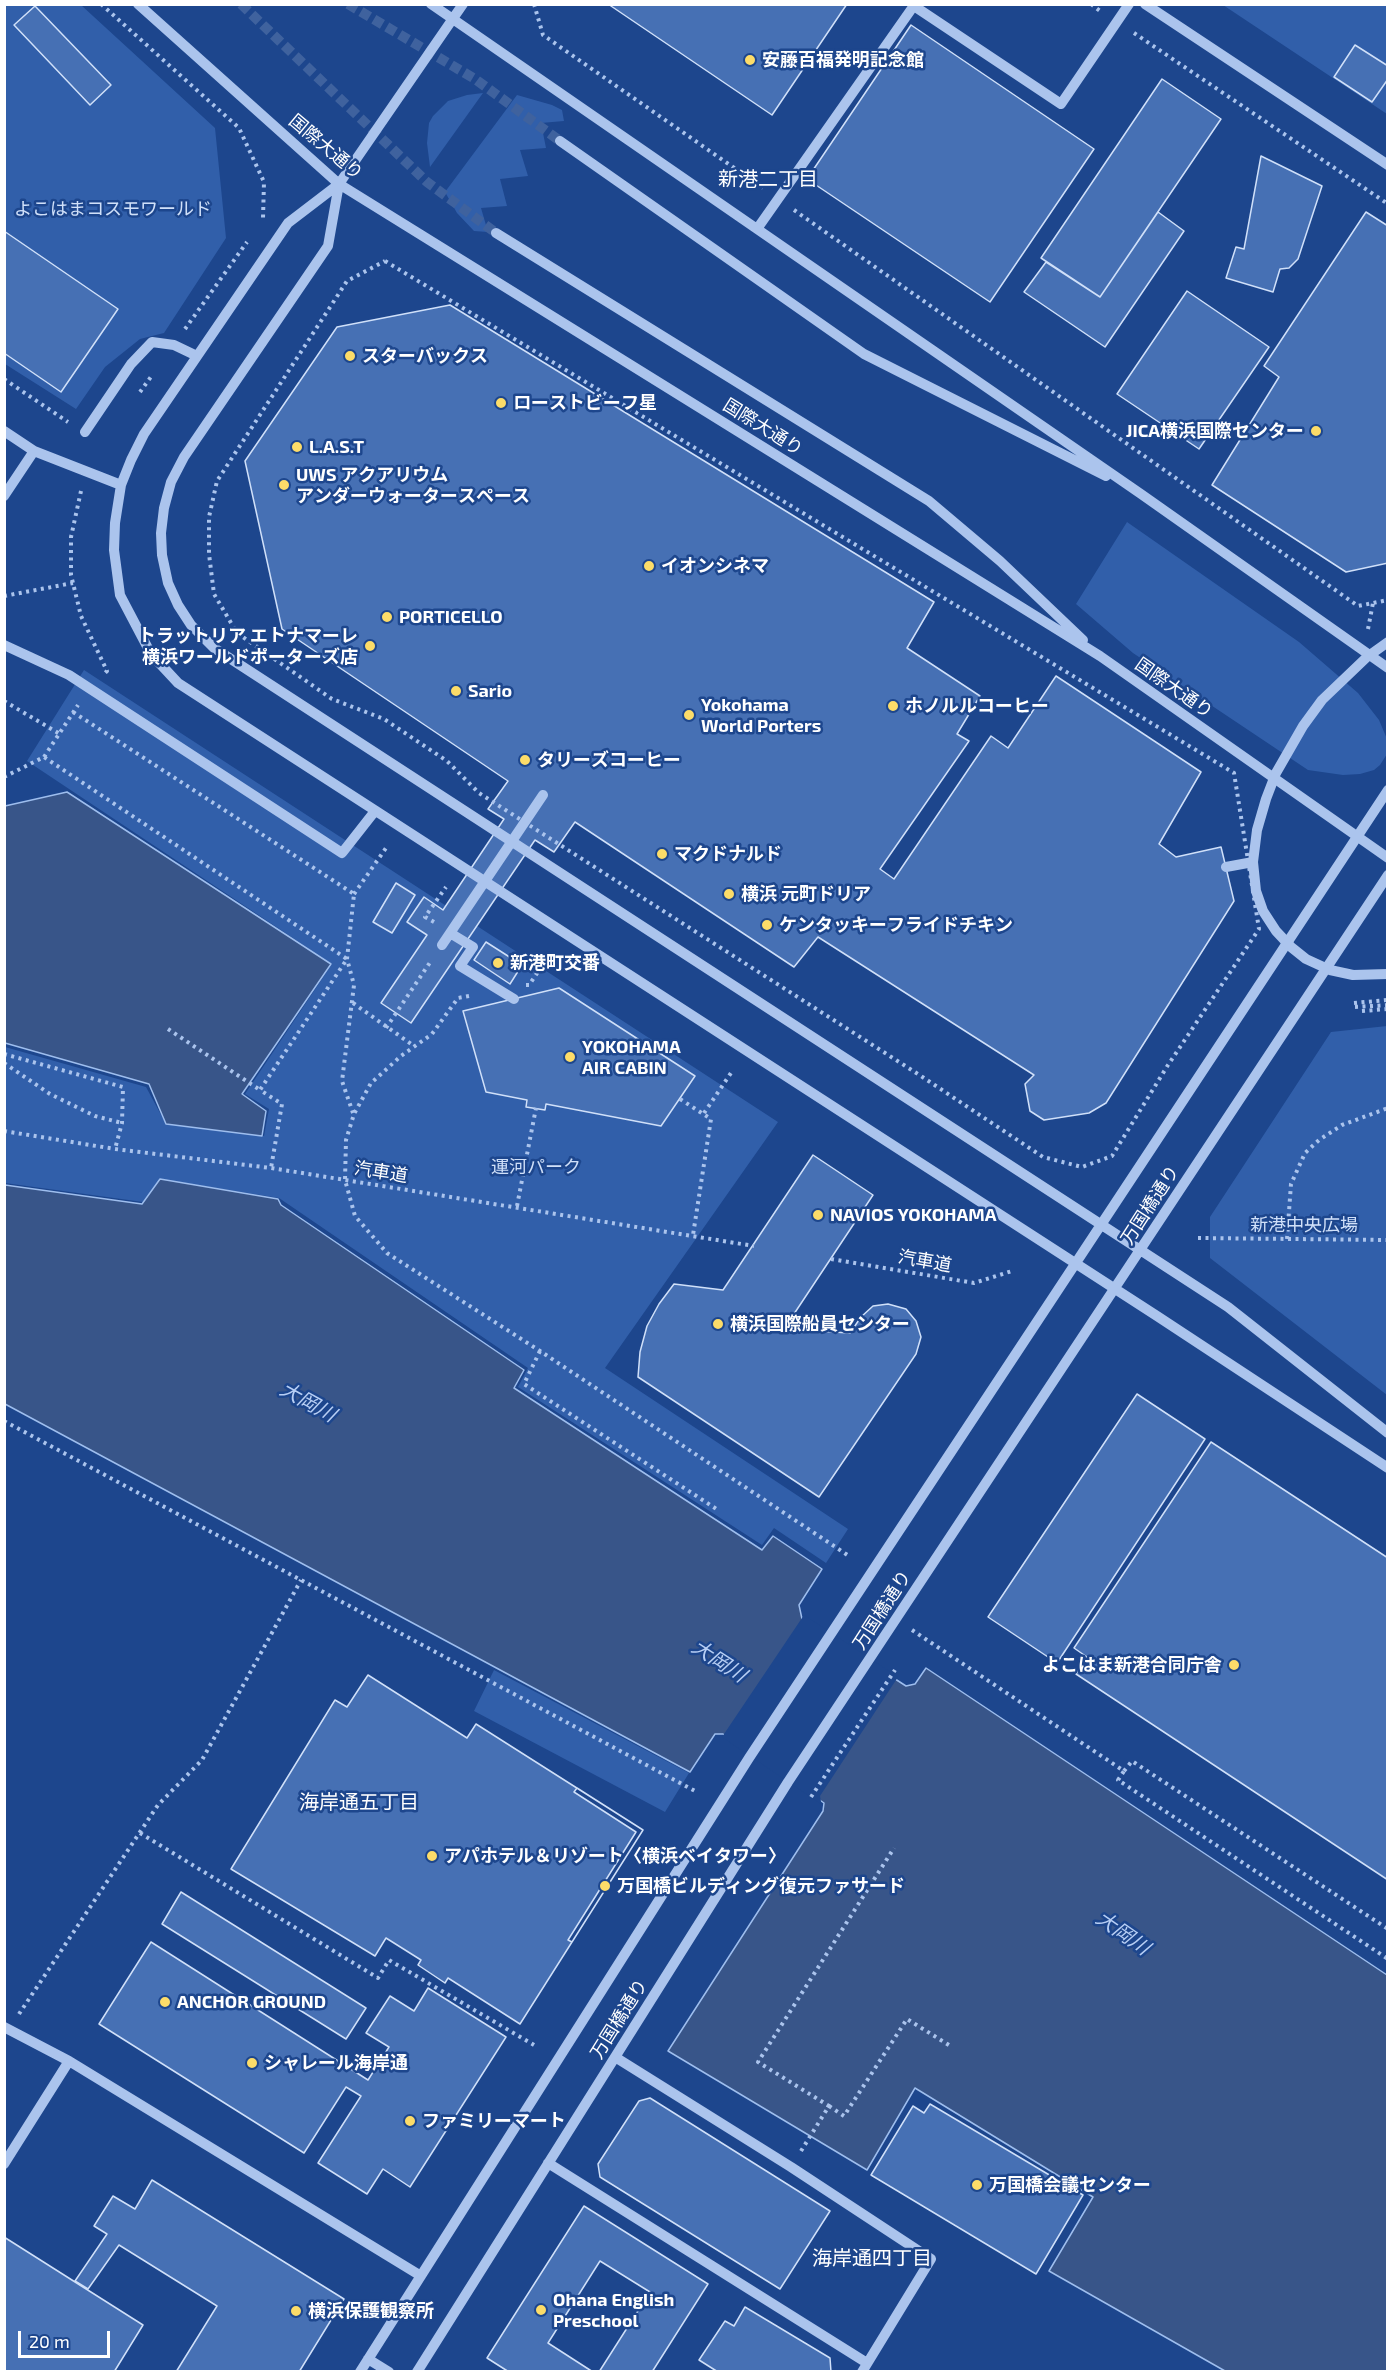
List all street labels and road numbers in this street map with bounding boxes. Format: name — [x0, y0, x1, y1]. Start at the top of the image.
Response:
street label: 国際大通り — [285, 110, 367, 184]
street label: 国際大通り — [719, 394, 807, 460]
street label: 国際大通り — [1131, 653, 1217, 723]
street label: 汽車道 — [353, 1157, 409, 1187]
street label: 万国橋通り — [1116, 1161, 1184, 1249]
street label: 汽車道 — [897, 1246, 953, 1276]
street label: 万国橋通り — [848, 1566, 916, 1654]
street label: 万国橋通り — [586, 1975, 652, 2063]

